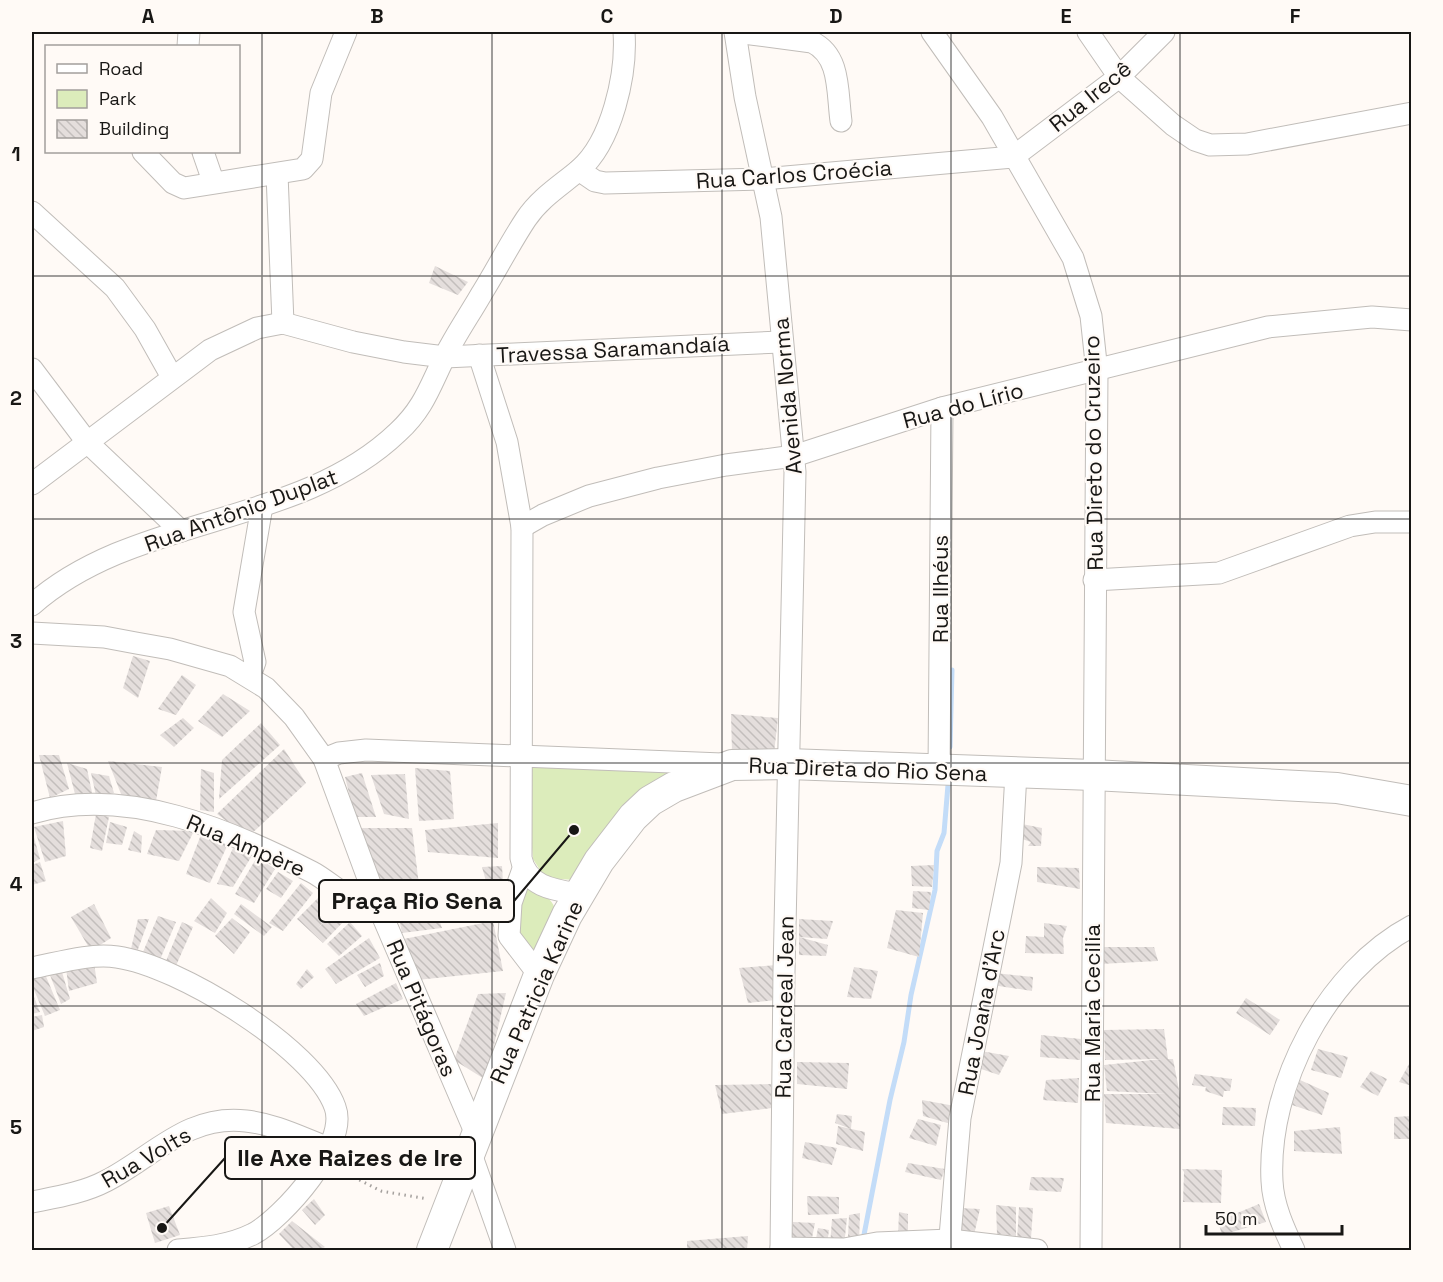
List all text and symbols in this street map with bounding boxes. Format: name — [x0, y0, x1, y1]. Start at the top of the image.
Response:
text: A — [142, 3, 155, 29]
text: B — [370, 3, 384, 29]
text: C — [601, 3, 614, 29]
text: D — [829, 3, 843, 29]
text: E — [1060, 3, 1072, 29]
text: F — [1290, 3, 1301, 29]
legend — [45, 45, 240, 153]
street label: Rua Irecê — [1043, 54, 1137, 138]
text: Road — [99, 57, 143, 80]
text: Park — [99, 87, 137, 110]
text: Building — [99, 117, 169, 140]
text: 1 — [11, 141, 21, 167]
street label: Rua Carlos Croécia — [695, 153, 893, 195]
street label: Avenida Norma — [766, 316, 808, 476]
street label: Travessa Saramandaía — [496, 329, 731, 369]
street label: Rua Direto do Cruzeiro — [1077, 335, 1109, 571]
street label: Rua do Lírio — [900, 375, 1026, 435]
text: 2 — [10, 385, 22, 411]
street label: Rua Antônio Duplat — [141, 462, 341, 558]
street label: Rua Ilhéus — [926, 535, 954, 643]
text: 3 — [10, 628, 22, 654]
street label: Rua Direta do Rio Sena — [748, 751, 988, 787]
street label: Rua Ampère — [182, 807, 310, 883]
text: 4 — [10, 871, 23, 897]
callout: Praça Rio Sena — [319, 880, 514, 922]
text: Praça Rio Sena — [332, 885, 503, 916]
street label: Rua Patricia Karine — [483, 896, 589, 1088]
street label: Rua Cardeal Jean — [768, 915, 800, 1099]
street label: Rua Maria Cecilia — [1078, 923, 1106, 1102]
street label: Rua Joana d'Arc — [951, 926, 1011, 1098]
street label: Rua Pitágoras — [380, 935, 464, 1081]
text: 5 — [10, 1114, 22, 1140]
street label: Rua Volts — [96, 1120, 196, 1194]
callout: Ile Axe Raizes de Ire — [225, 1137, 475, 1179]
text: Ile Axe Raizes de Ire — [237, 1142, 463, 1173]
scale bar — [1206, 1198, 1342, 1236]
text: 50 m — [1215, 1207, 1257, 1230]

